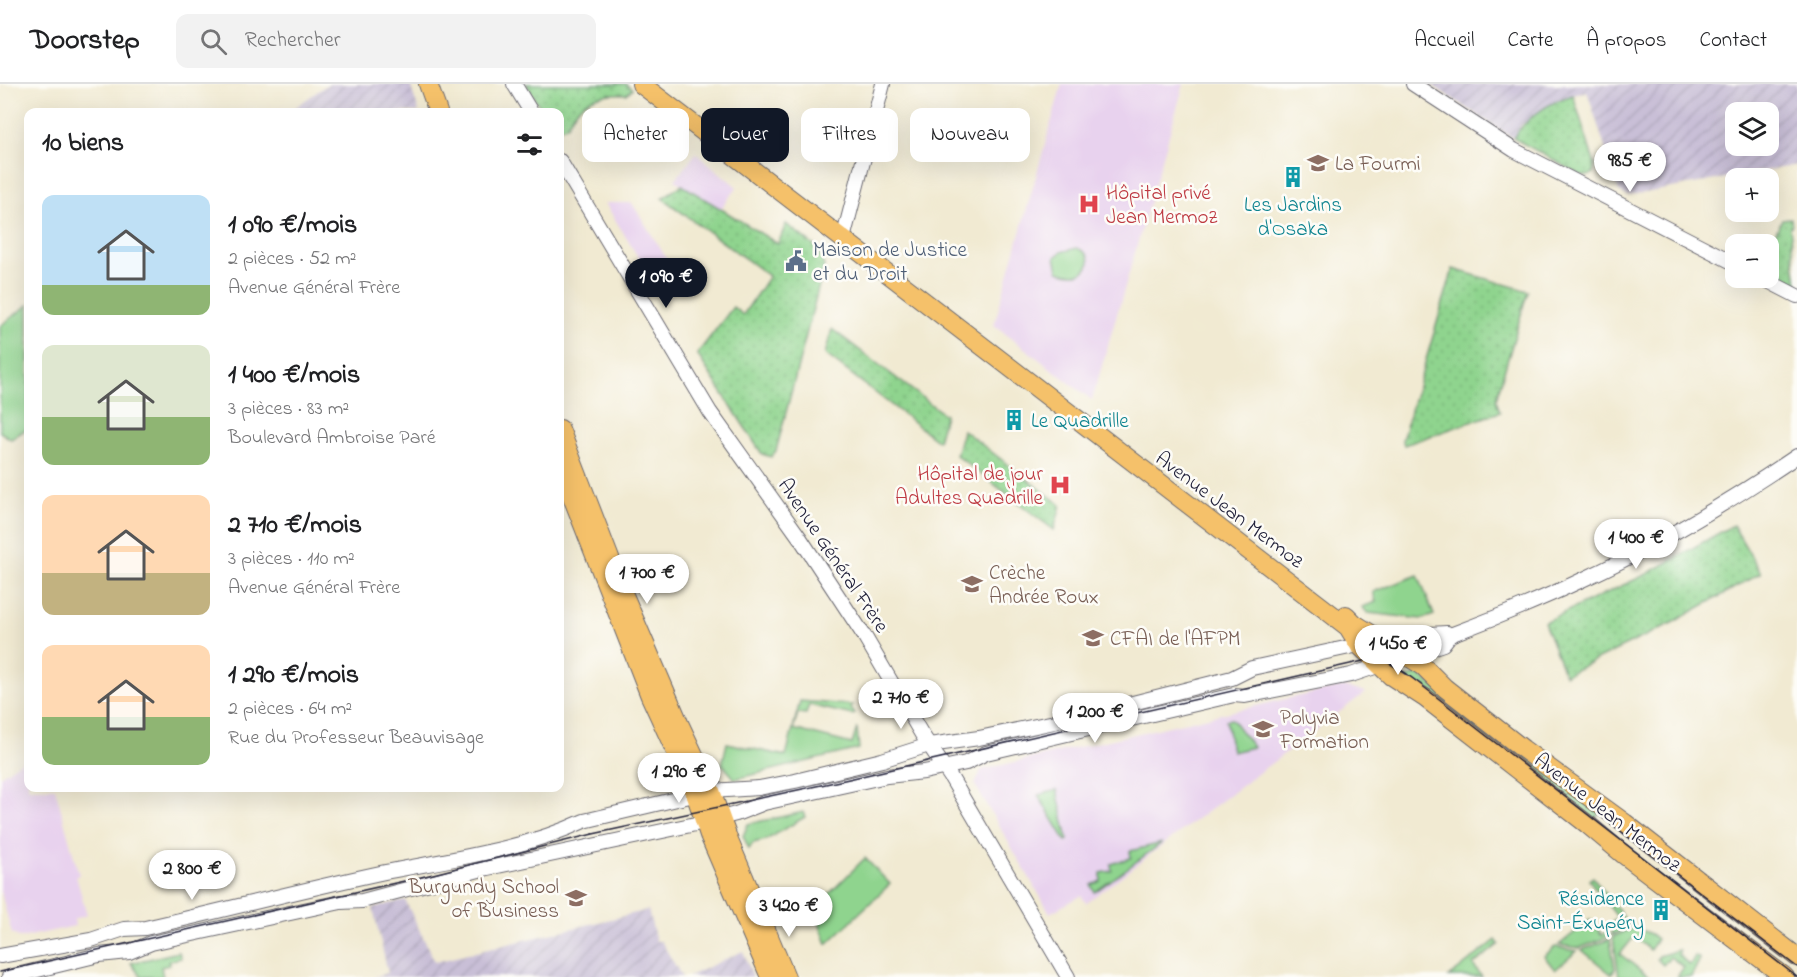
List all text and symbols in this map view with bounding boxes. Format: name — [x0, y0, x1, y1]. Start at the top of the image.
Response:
search box — [176, 14, 596, 68]
text: Doorstep — [30, 21, 140, 62]
icon: search — [197, 25, 230, 58]
text: Rechercher — [245, 25, 341, 57]
text: Accueil — [1414, 26, 1475, 56]
text: Carte — [1508, 26, 1553, 56]
text: À propos — [1586, 26, 1666, 56]
text: Contact — [1699, 26, 1767, 56]
map controls — [1725, 102, 1779, 288]
button: layers — [1725, 102, 1779, 156]
chip: Acheter — [582, 108, 689, 162]
chip: Louer — [701, 108, 789, 162]
chip: Filtres — [801, 108, 898, 162]
chip: Nouveau — [910, 108, 1030, 162]
text: 10 biens — [42, 125, 124, 163]
icon: filters — [513, 128, 546, 161]
pin: 985 € — [1588, 142, 1672, 193]
text: 985 € — [1608, 147, 1652, 176]
place label: La Fourmi — [1335, 150, 1421, 180]
school or university icon: La Fourmi — [1306, 151, 1330, 175]
building icon: Les Jardins d'Osaka — [1281, 165, 1305, 189]
button: + — [1725, 168, 1779, 222]
place label: Hôpital privé Jean Mermoz — [1106, 179, 1217, 233]
place label: Les Jardins d'Osaka — [1244, 191, 1342, 245]
hospital icon: Hôpital privé Jean Mermoz — [1077, 192, 1101, 216]
text: 1 090 €/mois — [228, 207, 357, 245]
icon: home — [90, 219, 162, 291]
button: − — [1725, 234, 1779, 288]
place label: Maison de Justice et du Droit — [813, 236, 968, 290]
text: 2 pièces · 52 m² — [228, 245, 357, 274]
public building icon: Maison de Justice et du Droit — [784, 249, 808, 273]
pin: 1 090 € — [611, 258, 721, 309]
text: 1 090 € — [639, 263, 693, 292]
text: Avenue Général Frère — [228, 274, 400, 303]
text: 1 400 €/mois — [228, 357, 360, 395]
icon: home — [90, 369, 162, 441]
text: 3 pièces · 83 m² — [228, 395, 349, 424]
place label: Le Quadrille — [1031, 407, 1129, 437]
building icon: Le Quadrille — [1002, 408, 1026, 432]
text: Boulevard Ambroise Paré — [228, 424, 436, 453]
street label: Avenue Jean Mermoz — [1148, 445, 1310, 577]
place label: Hôpital de jour Adultes Quadrille — [895, 460, 1044, 514]
street label: Avenue Général Frère — [769, 473, 896, 640]
hospital icon: Hôpital de jour Adultes Quadrille — [1048, 473, 1072, 497]
text: 2 710 €/mois — [228, 507, 362, 545]
icon: home — [90, 519, 162, 591]
pin: 1 400 € — [1581, 519, 1691, 570]
text: 1 400 € — [1608, 524, 1664, 553]
text: 3 pièces · 110 m² — [228, 545, 355, 574]
pin: 1 700 € — [592, 554, 702, 605]
text: 1 700 € — [619, 559, 675, 588]
place label: Crèche Andrée Roux — [989, 559, 1099, 613]
school or university icon: Crèche Andrée Roux — [960, 572, 984, 596]
text: Avenue Général Frère — [228, 574, 400, 603]
place label: CFAI de l'AFPM — [1110, 625, 1241, 655]
pin: 1 450 € — [1343, 625, 1453, 676]
school or university icon: CFAI de l'AFPM — [1081, 626, 1105, 650]
text: 1 450 € — [1369, 630, 1427, 659]
text: 1 290 €/mois — [228, 657, 359, 695]
icon: home — [90, 669, 162, 741]
pin: 2 710 € — [846, 679, 956, 730]
text: 2 710 € — [872, 684, 930, 713]
pin: 1 200 € — [1040, 693, 1150, 744]
text: 2 pièces · 64 m² — [228, 695, 352, 724]
text: 1 200 € — [1066, 698, 1124, 727]
place label: Polyvia Formation — [1279, 704, 1369, 758]
school or university icon: Polyvia Formation — [1251, 717, 1275, 741]
text: Rue du Professeur Beauvisage — [228, 724, 484, 753]
street label: Avenue Jean Mermoz — [1527, 747, 1687, 881]
pin: 1 290 € — [624, 753, 734, 804]
text: 1 290 € — [652, 758, 706, 787]
pin: 2 800 € — [137, 850, 247, 901]
text: 2 800 € — [163, 855, 221, 884]
place label: Burgundy School of Business — [407, 873, 559, 927]
place label: Résidence Saint-Éxupéry — [1517, 885, 1645, 941]
school or university icon: Burgundy School of Business — [564, 886, 588, 910]
pin: 3 420 € — [734, 887, 844, 938]
text: 3 420 € — [759, 892, 819, 921]
building icon: Résidence Saint-Éxupéry — [1649, 898, 1673, 922]

